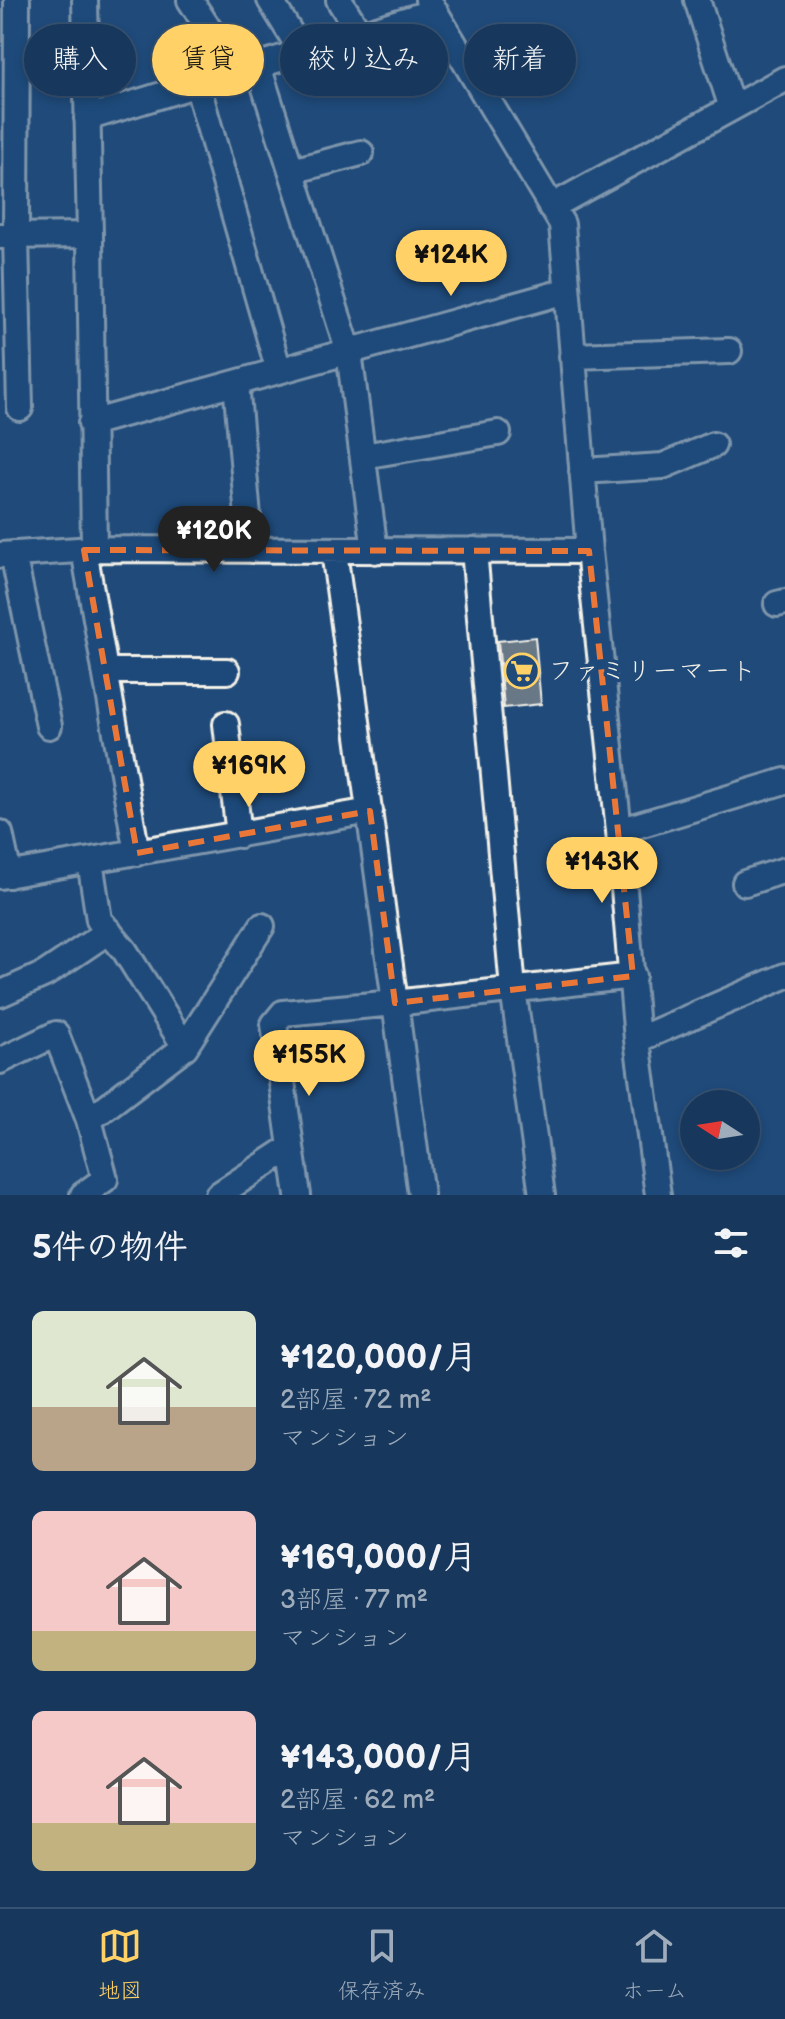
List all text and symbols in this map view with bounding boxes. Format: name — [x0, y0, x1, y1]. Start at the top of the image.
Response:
chip: 購入 — [24, 24, 136, 96]
chip: 賃貸 — [152, 24, 264, 96]
chip: 絞り込み — [280, 24, 448, 96]
chip: 新着 — [464, 24, 576, 96]
pin: ¥124K — [395, 230, 507, 298]
text: ¥124K — [414, 240, 488, 271]
pin: ¥120K — [158, 506, 270, 574]
text: ¥120K — [176, 516, 252, 547]
supermarket icon: ファミリーマート — [503, 652, 541, 690]
place label: ファミリーマート — [548, 656, 757, 687]
pin: ¥169K — [193, 741, 305, 809]
text: ¥169K — [211, 751, 287, 782]
pin: ¥143K — [546, 837, 658, 905]
text: ¥143K — [564, 847, 640, 878]
pin: ¥155K — [253, 1030, 365, 1098]
text: ¥155K — [272, 1040, 346, 1071]
north arrow — [680, 1090, 760, 1170]
map controls — [680, 1090, 760, 1170]
icon: filters — [709, 1221, 753, 1265]
text: 5件の物件 — [32, 1227, 188, 1268]
text: ¥120,000/月 — [280, 1337, 478, 1378]
icon: home — [96, 1343, 192, 1439]
text: 2部屋 · 72 m² — [280, 1385, 431, 1416]
text: マンション — [280, 1423, 409, 1454]
text: ¥169,000/月 — [280, 1537, 477, 1578]
icon: home — [96, 1543, 192, 1639]
text: 3部屋 · 77 m² — [280, 1585, 428, 1616]
text: マンション — [280, 1623, 409, 1654]
text: ¥143,000/月 — [280, 1737, 476, 1778]
icon: home — [96, 1743, 192, 1839]
text: 2部屋 · 62 m² — [280, 1785, 435, 1816]
text: マンション — [280, 1823, 409, 1854]
tab: 地図 — [98, 1924, 142, 2005]
tab: 保存済み — [338, 1924, 426, 2005]
tab: ホーム — [622, 1924, 687, 2005]

